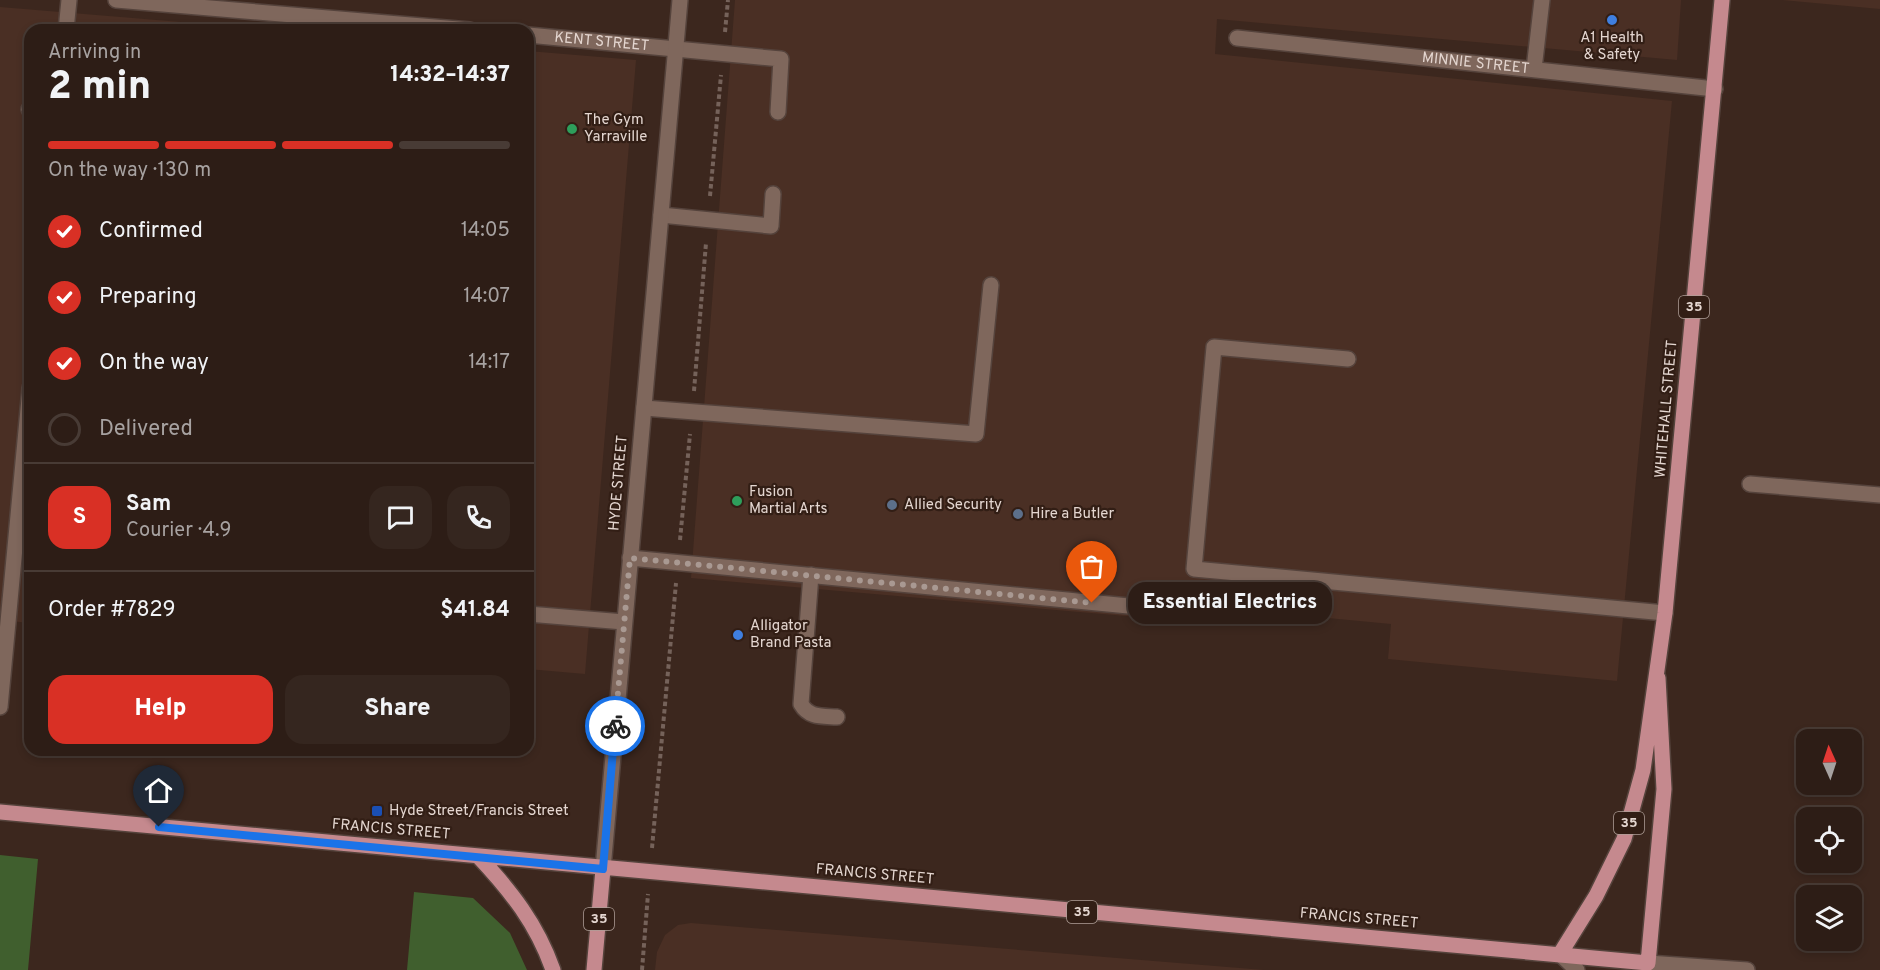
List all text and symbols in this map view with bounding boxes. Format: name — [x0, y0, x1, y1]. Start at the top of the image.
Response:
marker: A1 Health & Safety — [1605, 13, 1619, 27]
street label: KENT STREET — [553, 28, 650, 56]
place label: A1 Health & Safety — [1580, 29, 1644, 65]
text: Arriving in — [48, 40, 141, 66]
street label: MINNIE STREET — [1421, 48, 1530, 79]
text: 14:32–14:37 — [390, 62, 510, 89]
text: 2 min — [48, 64, 151, 113]
place label: The Gym Yarraville — [584, 111, 647, 147]
marker: The Gym Yarraville — [565, 122, 579, 136]
text: On the way · 130 m — [48, 158, 211, 184]
icon: check — [48, 215, 81, 248]
text: Confirmed — [99, 218, 203, 245]
text: 14:05 — [461, 218, 510, 244]
icon: check — [48, 281, 81, 314]
text: Preparing — [99, 284, 197, 311]
text: 14:07 — [463, 284, 510, 310]
road number: 35 — [1679, 296, 1709, 318]
street label: WHITEHALL STREET — [1651, 339, 1683, 479]
icon: check — [48, 347, 81, 380]
text: On the way — [99, 350, 209, 377]
text: 14:17 — [468, 350, 510, 376]
text: Delivered — [99, 416, 193, 443]
street label: HYDE STREET — [605, 434, 633, 532]
place label: Fusion Martial Arts — [749, 483, 828, 519]
button: chat — [369, 486, 432, 549]
button: phone — [447, 486, 510, 549]
text: Sam — [126, 491, 171, 518]
marker: Fusion Martial Arts — [730, 494, 744, 508]
place label: Allied Security — [904, 496, 1002, 515]
marker: Allied Security — [885, 498, 899, 512]
text: S — [73, 504, 86, 531]
place label: Hire a Butler — [1030, 505, 1115, 524]
marker: Hire a Butler — [1011, 507, 1025, 521]
text: Courier · 4.9 — [126, 518, 231, 544]
pin — [1066, 541, 1117, 603]
icon: bag — [1075, 550, 1108, 583]
callout: Essential Electrics — [1128, 582, 1332, 624]
text: Essential Electrics — [1143, 590, 1317, 616]
text: Order #7829 — [48, 597, 176, 624]
text: $41.84 — [440, 597, 510, 624]
place label: Alligator Brand Pasta — [750, 617, 831, 653]
marker: Alligator Brand Pasta — [731, 628, 745, 642]
button: Help — [48, 675, 273, 744]
button: Share — [285, 675, 510, 744]
courier — [585, 696, 645, 756]
icon: bike — [599, 710, 632, 743]
north arrow — [1796, 729, 1862, 795]
map controls — [1796, 729, 1862, 951]
pin — [133, 765, 184, 827]
icon: home — [142, 774, 175, 807]
place label: Hyde Street/Francis Street — [389, 802, 569, 821]
marker: Hyde Street/Francis Street — [370, 804, 384, 818]
button: locate — [1796, 807, 1862, 873]
road number: 35 — [1614, 812, 1644, 834]
street label: FRANCIS STREET — [331, 815, 451, 845]
street label: FRANCIS STREET — [815, 860, 935, 890]
button: layers — [1796, 885, 1862, 951]
road number: 35 — [1067, 901, 1097, 923]
street label: FRANCIS STREET — [1299, 904, 1419, 934]
road number: 35 — [584, 908, 614, 930]

